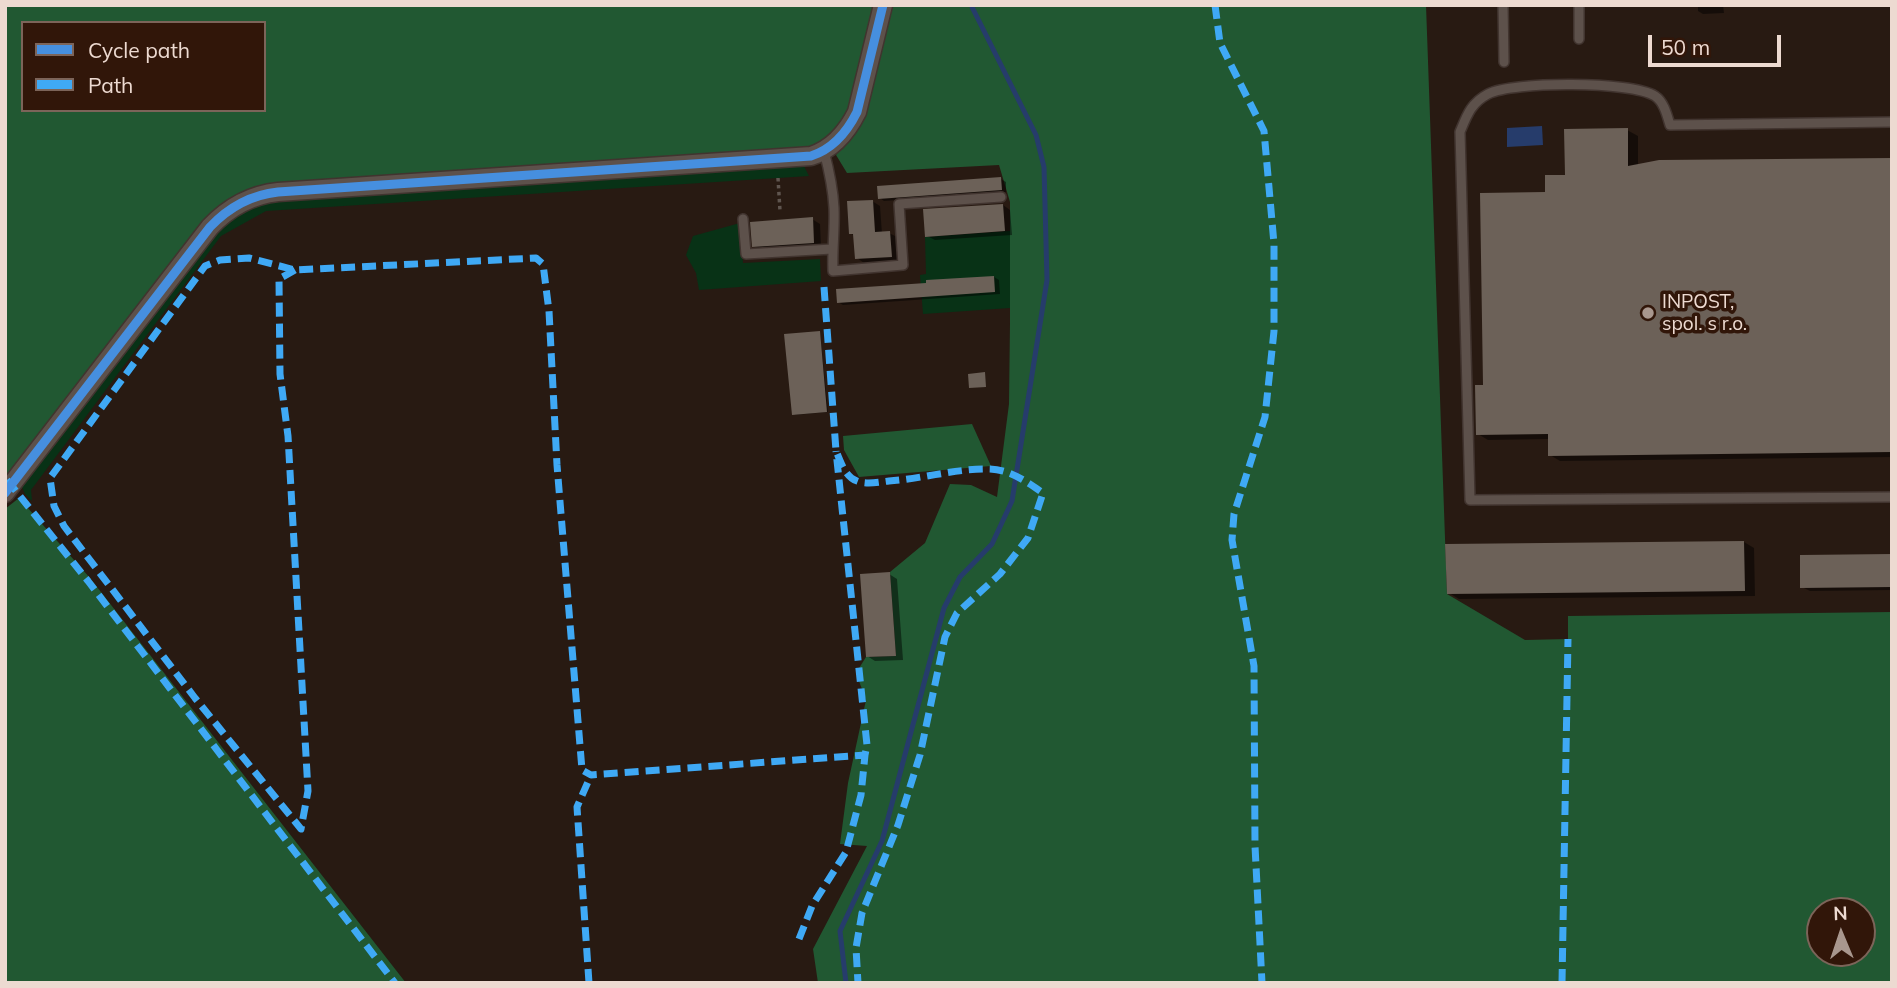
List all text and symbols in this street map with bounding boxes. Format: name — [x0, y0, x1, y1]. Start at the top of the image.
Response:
legend — [21, 21, 266, 112]
scale bar — [1652, 21, 1785, 65]
text: 50 m — [1661, 34, 1710, 60]
text: Cycle path — [88, 37, 190, 63]
text: Path — [88, 72, 133, 98]
place label: INPOST, spol. s r.o. — [1662, 291, 1747, 335]
marker: INPOST, spol. s r.o. — [1640, 305, 1656, 321]
north arrow — [1806, 897, 1876, 967]
text: N — [1833, 901, 1848, 925]

